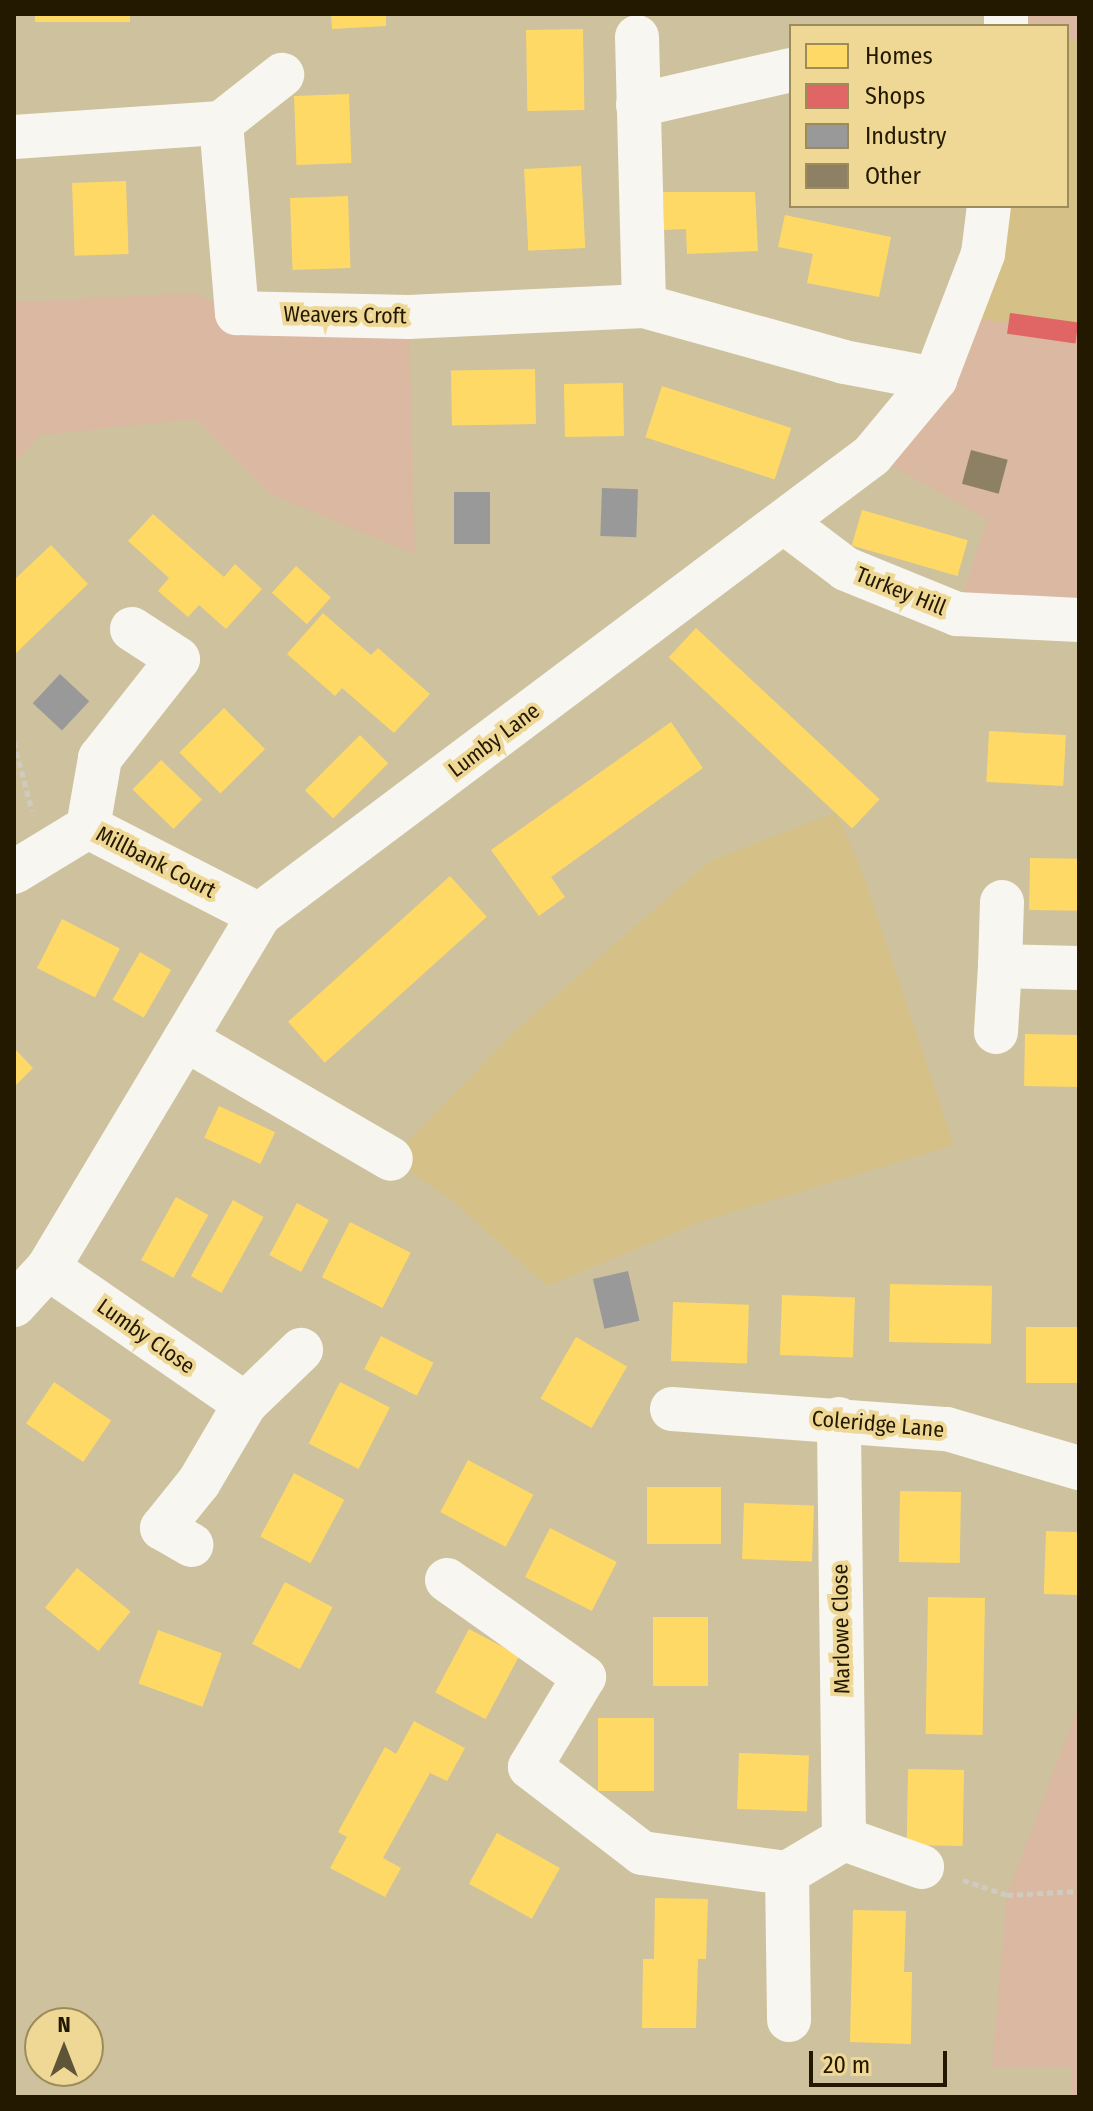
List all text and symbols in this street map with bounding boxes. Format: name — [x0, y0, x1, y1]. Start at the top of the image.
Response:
legend — [789, 24, 1069, 208]
text: Homes — [865, 42, 933, 70]
text: Shops — [865, 82, 925, 110]
text: Industry — [865, 122, 947, 150]
text: Other — [865, 162, 921, 190]
street label: Weavers Croft — [283, 301, 407, 329]
street label: Turkey Hill — [852, 561, 950, 621]
street label: Lumby Lane — [443, 697, 545, 783]
street label: Millbank Court — [92, 821, 220, 903]
street label: Lumby Close — [92, 1293, 200, 1379]
street label: Coleridge Lane — [811, 1405, 945, 1443]
street label: Marlowe Close — [827, 1564, 855, 1694]
north arrow — [24, 2007, 104, 2087]
text: N — [57, 2011, 71, 2038]
scale bar — [813, 2035, 951, 2085]
text: 20 m — [823, 2051, 870, 2079]

